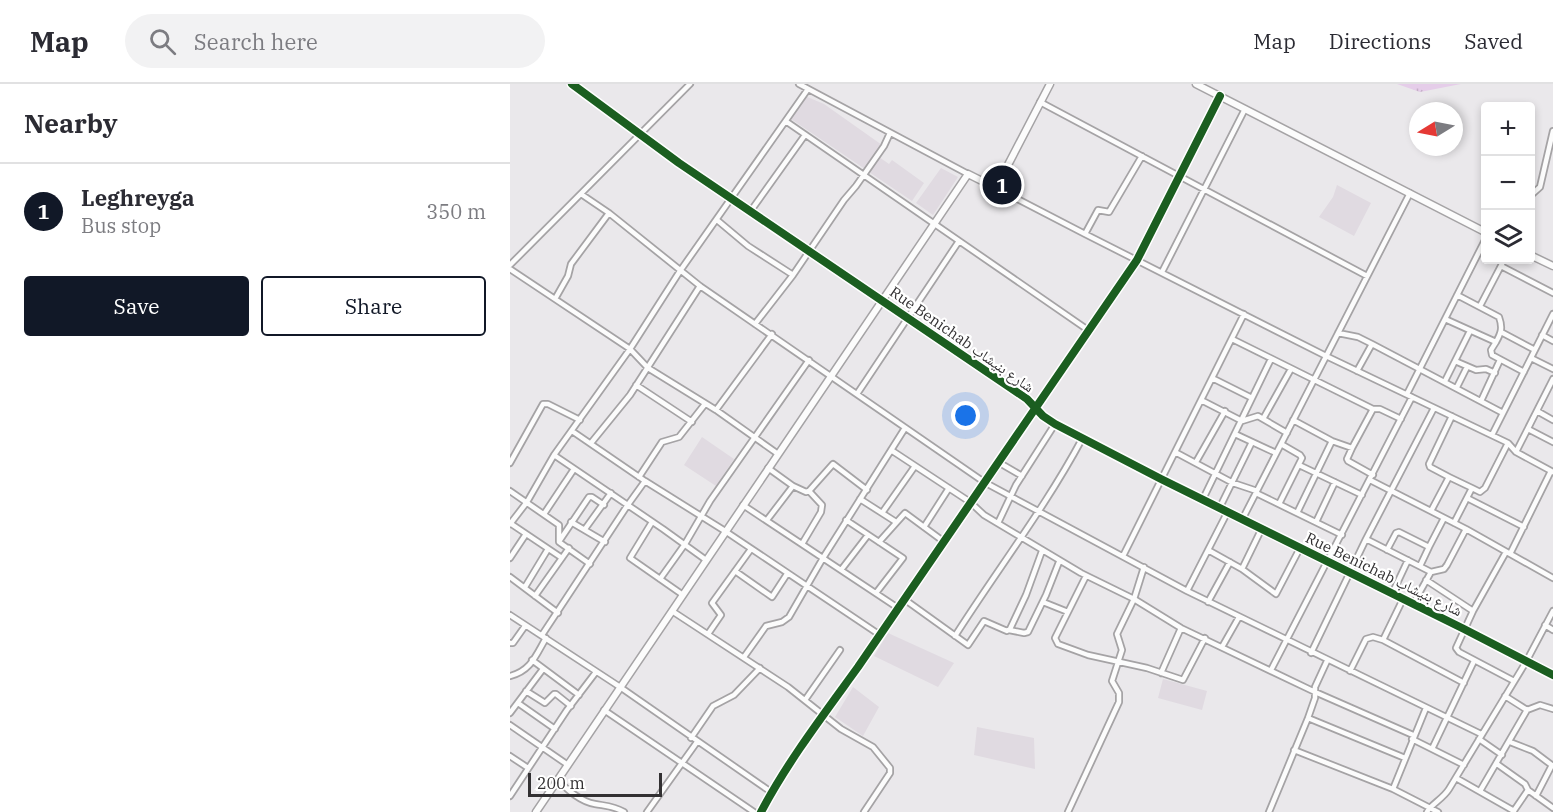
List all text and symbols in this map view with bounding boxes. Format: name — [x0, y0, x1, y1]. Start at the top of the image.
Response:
search box — [125, 14, 545, 68]
text: Map — [30, 23, 89, 60]
icon: search — [146, 25, 179, 58]
text: Search here — [194, 27, 318, 56]
text: Map — [1253, 27, 1296, 55]
text: Directions — [1329, 27, 1431, 55]
text: Saved — [1464, 27, 1523, 55]
north arrow — [1409, 102, 1463, 156]
map controls — [1481, 102, 1535, 264]
button: + — [1481, 102, 1535, 156]
text: Nearby — [24, 106, 118, 140]
button: − — [1481, 156, 1535, 210]
pin: 1 — [982, 162, 1022, 208]
text: Leghreyga — [81, 183, 195, 212]
text: 1 — [38, 198, 50, 225]
text: 350 m — [426, 198, 486, 225]
button: layers — [1481, 210, 1535, 264]
text: Bus stop — [81, 212, 161, 239]
button: Save — [24, 276, 249, 336]
button: Share — [261, 276, 486, 336]
street label: Rue Benichab شارع بنيشاب — [886, 282, 1038, 397]
your location — [951, 401, 980, 430]
street label: Rue Benichab شارع بنيشاب — [1302, 528, 1466, 621]
scale bar — [528, 770, 662, 798]
text: 200 m — [537, 773, 585, 793]

